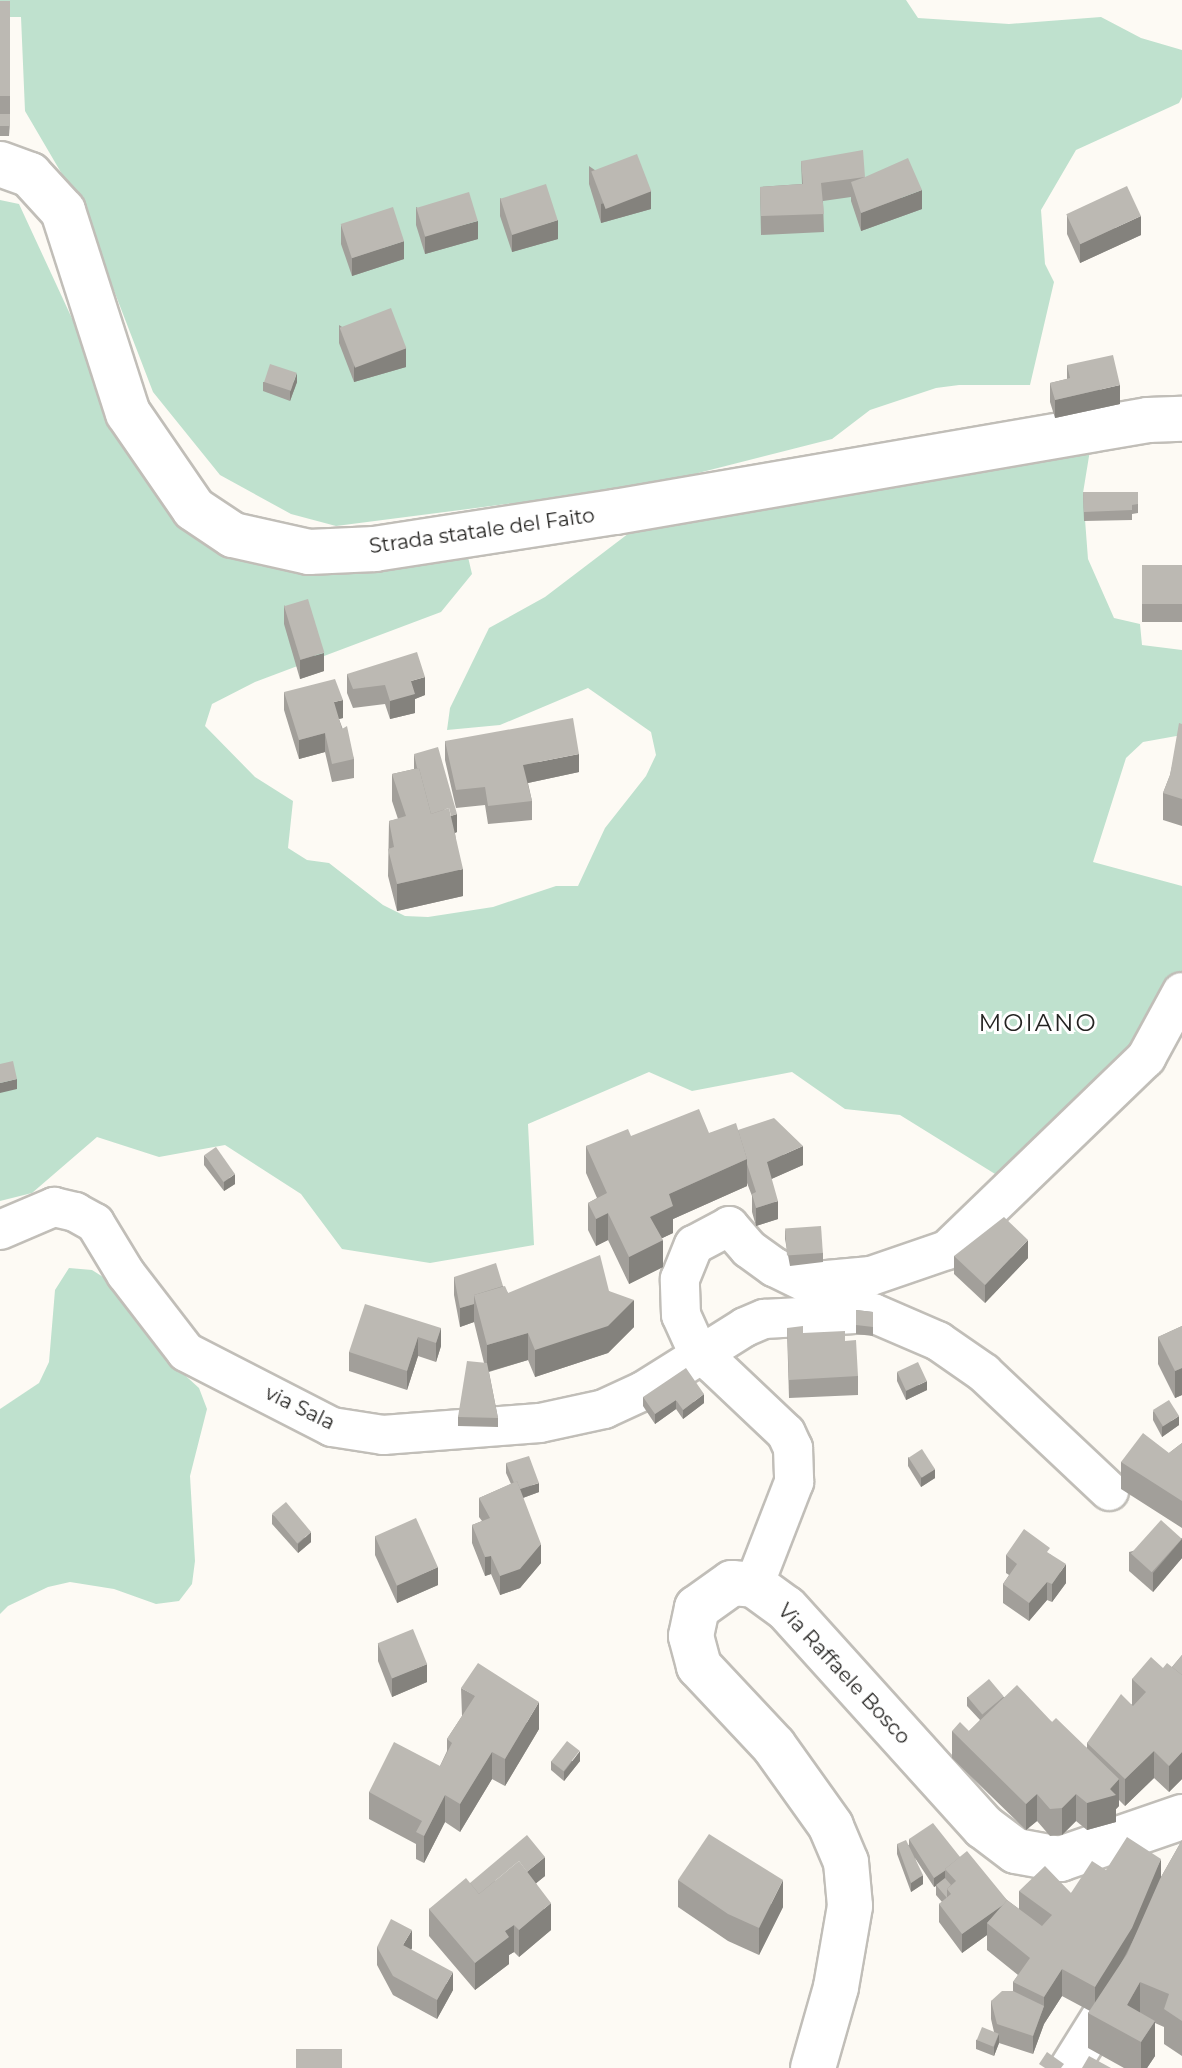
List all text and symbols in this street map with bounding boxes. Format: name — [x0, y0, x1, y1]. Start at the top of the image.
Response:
street label: Strada statale del Faito — [368, 503, 596, 559]
district label: MOIANO — [978, 1009, 1098, 1037]
street label: via Sala — [261, 1381, 339, 1435]
street label: Via Raffaele Bosco — [773, 1599, 915, 1749]

